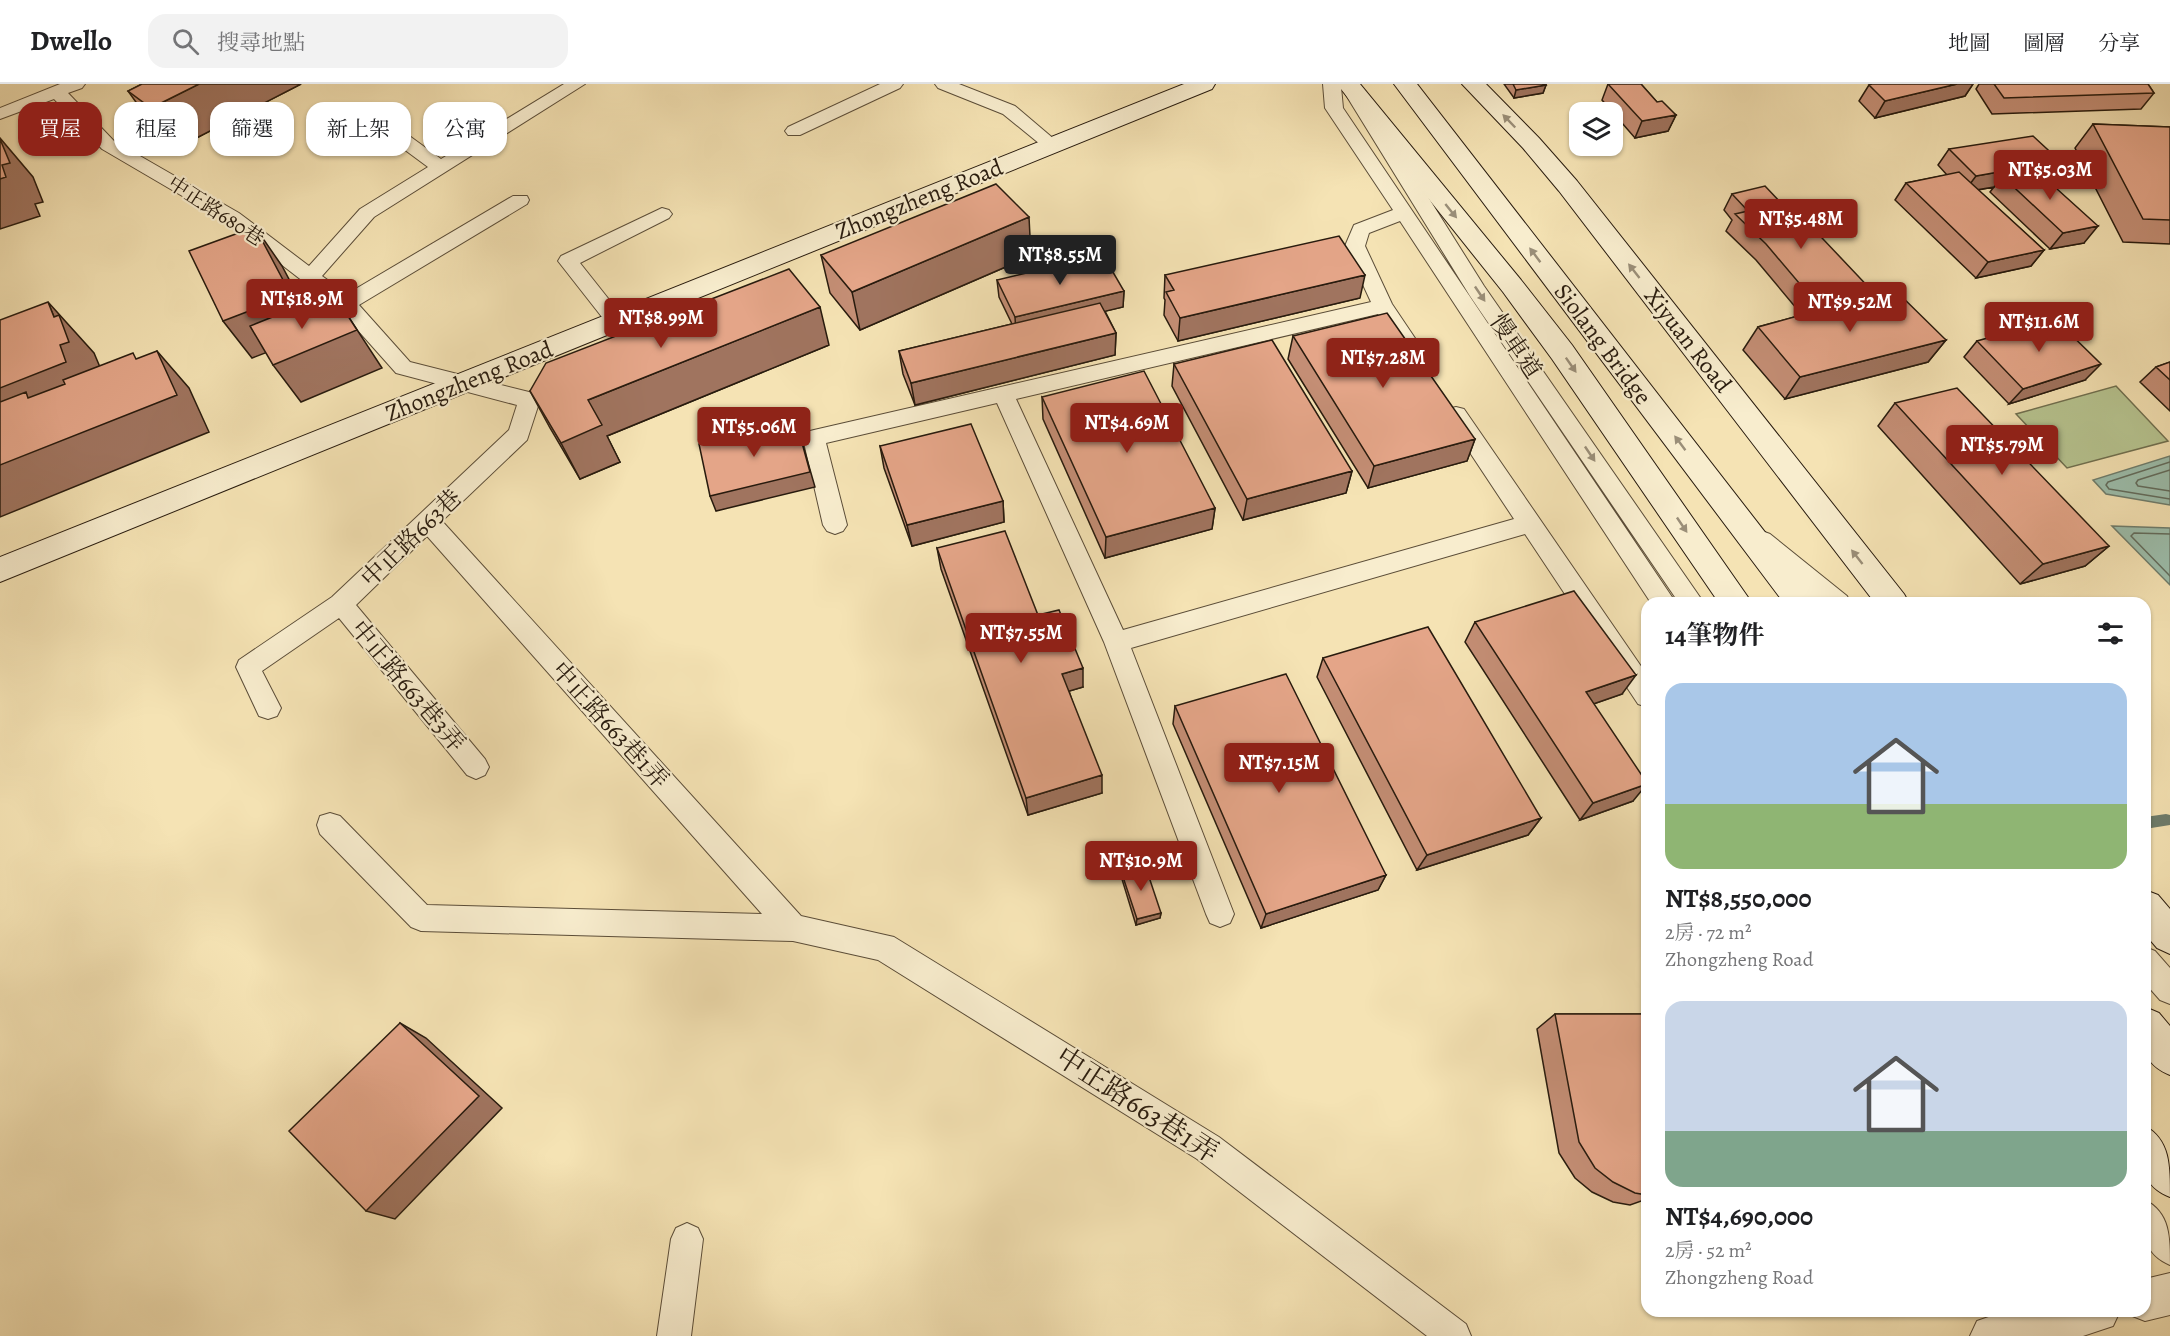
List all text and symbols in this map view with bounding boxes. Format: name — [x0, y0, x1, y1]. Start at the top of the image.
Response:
search box — [148, 14, 568, 68]
text: Dwello — [30, 22, 112, 60]
icon: search — [169, 25, 202, 58]
text: 搜尋地點 — [217, 28, 305, 58]
text: 地圖 — [1948, 29, 1990, 57]
text: 圖層 — [2023, 29, 2065, 57]
text: 分享 — [2098, 29, 2140, 57]
chip: 買屋 — [18, 102, 102, 156]
chip: 租屋 — [114, 102, 198, 156]
chip: 篩選 — [210, 102, 294, 156]
chip: 新上架 — [306, 102, 411, 156]
chip: 公寓 — [423, 102, 507, 156]
map controls — [1569, 102, 1623, 156]
button: layers — [1569, 102, 1623, 156]
one-way arrow — [1502, 113, 1516, 128]
pin: NT$5.03M — [1988, 150, 2112, 201]
street label: Zhongzheng Road — [830, 151, 1008, 247]
text: NT$5.03M — [2008, 156, 2092, 183]
street label: 中正路680巷 — [163, 170, 269, 252]
pin: NT$5.48M — [1739, 199, 1863, 250]
one-way arrow — [1445, 203, 1458, 219]
text: NT$5.48M — [1759, 205, 1843, 232]
pin: NT$8.55M — [998, 235, 1122, 286]
text: NT$8.55M — [1018, 241, 1102, 268]
one-way arrow — [1530, 247, 1542, 262]
one-way arrow — [1628, 263, 1640, 278]
street label: Siolang Bridge — [1547, 277, 1659, 411]
pin: NT$18.9M — [240, 279, 364, 330]
street label: Xiyuan Road — [1637, 281, 1739, 399]
pin: NT$9.52M — [1788, 282, 1912, 333]
text: NT$18.9M — [260, 285, 344, 312]
one-way arrow — [1474, 285, 1485, 302]
text: NT$9.52M — [1808, 288, 1892, 315]
pin: NT$8.99M — [599, 298, 723, 349]
pin: NT$11.6M — [1977, 302, 2101, 353]
text: NT$8.99M — [618, 304, 704, 331]
street label: 慢車道 — [1483, 307, 1549, 385]
text: NT$11.6M — [1999, 308, 2079, 335]
street label: Zhongzheng Road — [380, 333, 558, 429]
pin: NT$7.28M — [1321, 338, 1445, 389]
text: NT$7.28M — [1340, 344, 1426, 371]
one-way arrow — [1565, 356, 1577, 372]
pin: NT$4.69M — [1065, 403, 1189, 454]
pin: NT$5.06M — [692, 407, 816, 458]
text: NT$4.69M — [1084, 409, 1170, 436]
text: NT$5.06M — [711, 413, 797, 440]
pin: NT$5.79M — [1940, 425, 2064, 476]
text: NT$5.79M — [1960, 431, 2044, 458]
one-way arrow — [1673, 435, 1686, 451]
one-way arrow — [1584, 446, 1596, 462]
street label: 中正路663巷 — [354, 482, 468, 594]
one-way arrow — [1676, 517, 1687, 533]
one-way arrow — [1850, 549, 1863, 565]
pin: NT$7.55M — [959, 613, 1083, 664]
street label: 中正路663巷3弄 — [344, 614, 472, 758]
icon: filters — [2094, 617, 2127, 650]
text: 14筆物件 — [1665, 618, 1765, 653]
text: NT$7.55M — [980, 619, 1062, 646]
street label: 中正路663巷1弄 — [544, 655, 676, 795]
icon: home — [1842, 722, 1950, 830]
pin: NT$7.15M — [1217, 743, 1341, 794]
text: NT$7.15M — [1238, 749, 1320, 776]
pin: NT$10.9M — [1079, 841, 1203, 892]
text: NT$10.9M — [1099, 847, 1183, 874]
text: NT$8,550,000 — [1665, 881, 1812, 916]
text: 2房 · 72 m² — [1665, 919, 1751, 946]
text: Zhongzheng Road — [1665, 946, 1813, 973]
street label: 中正路663巷1弄 — [1048, 1038, 1226, 1172]
icon: home — [1842, 1040, 1950, 1148]
text: NT$4,690,000 — [1665, 1199, 1813, 1234]
text: 2房 · 52 m² — [1665, 1237, 1752, 1264]
text: Zhongzheng Road — [1665, 1264, 1813, 1291]

